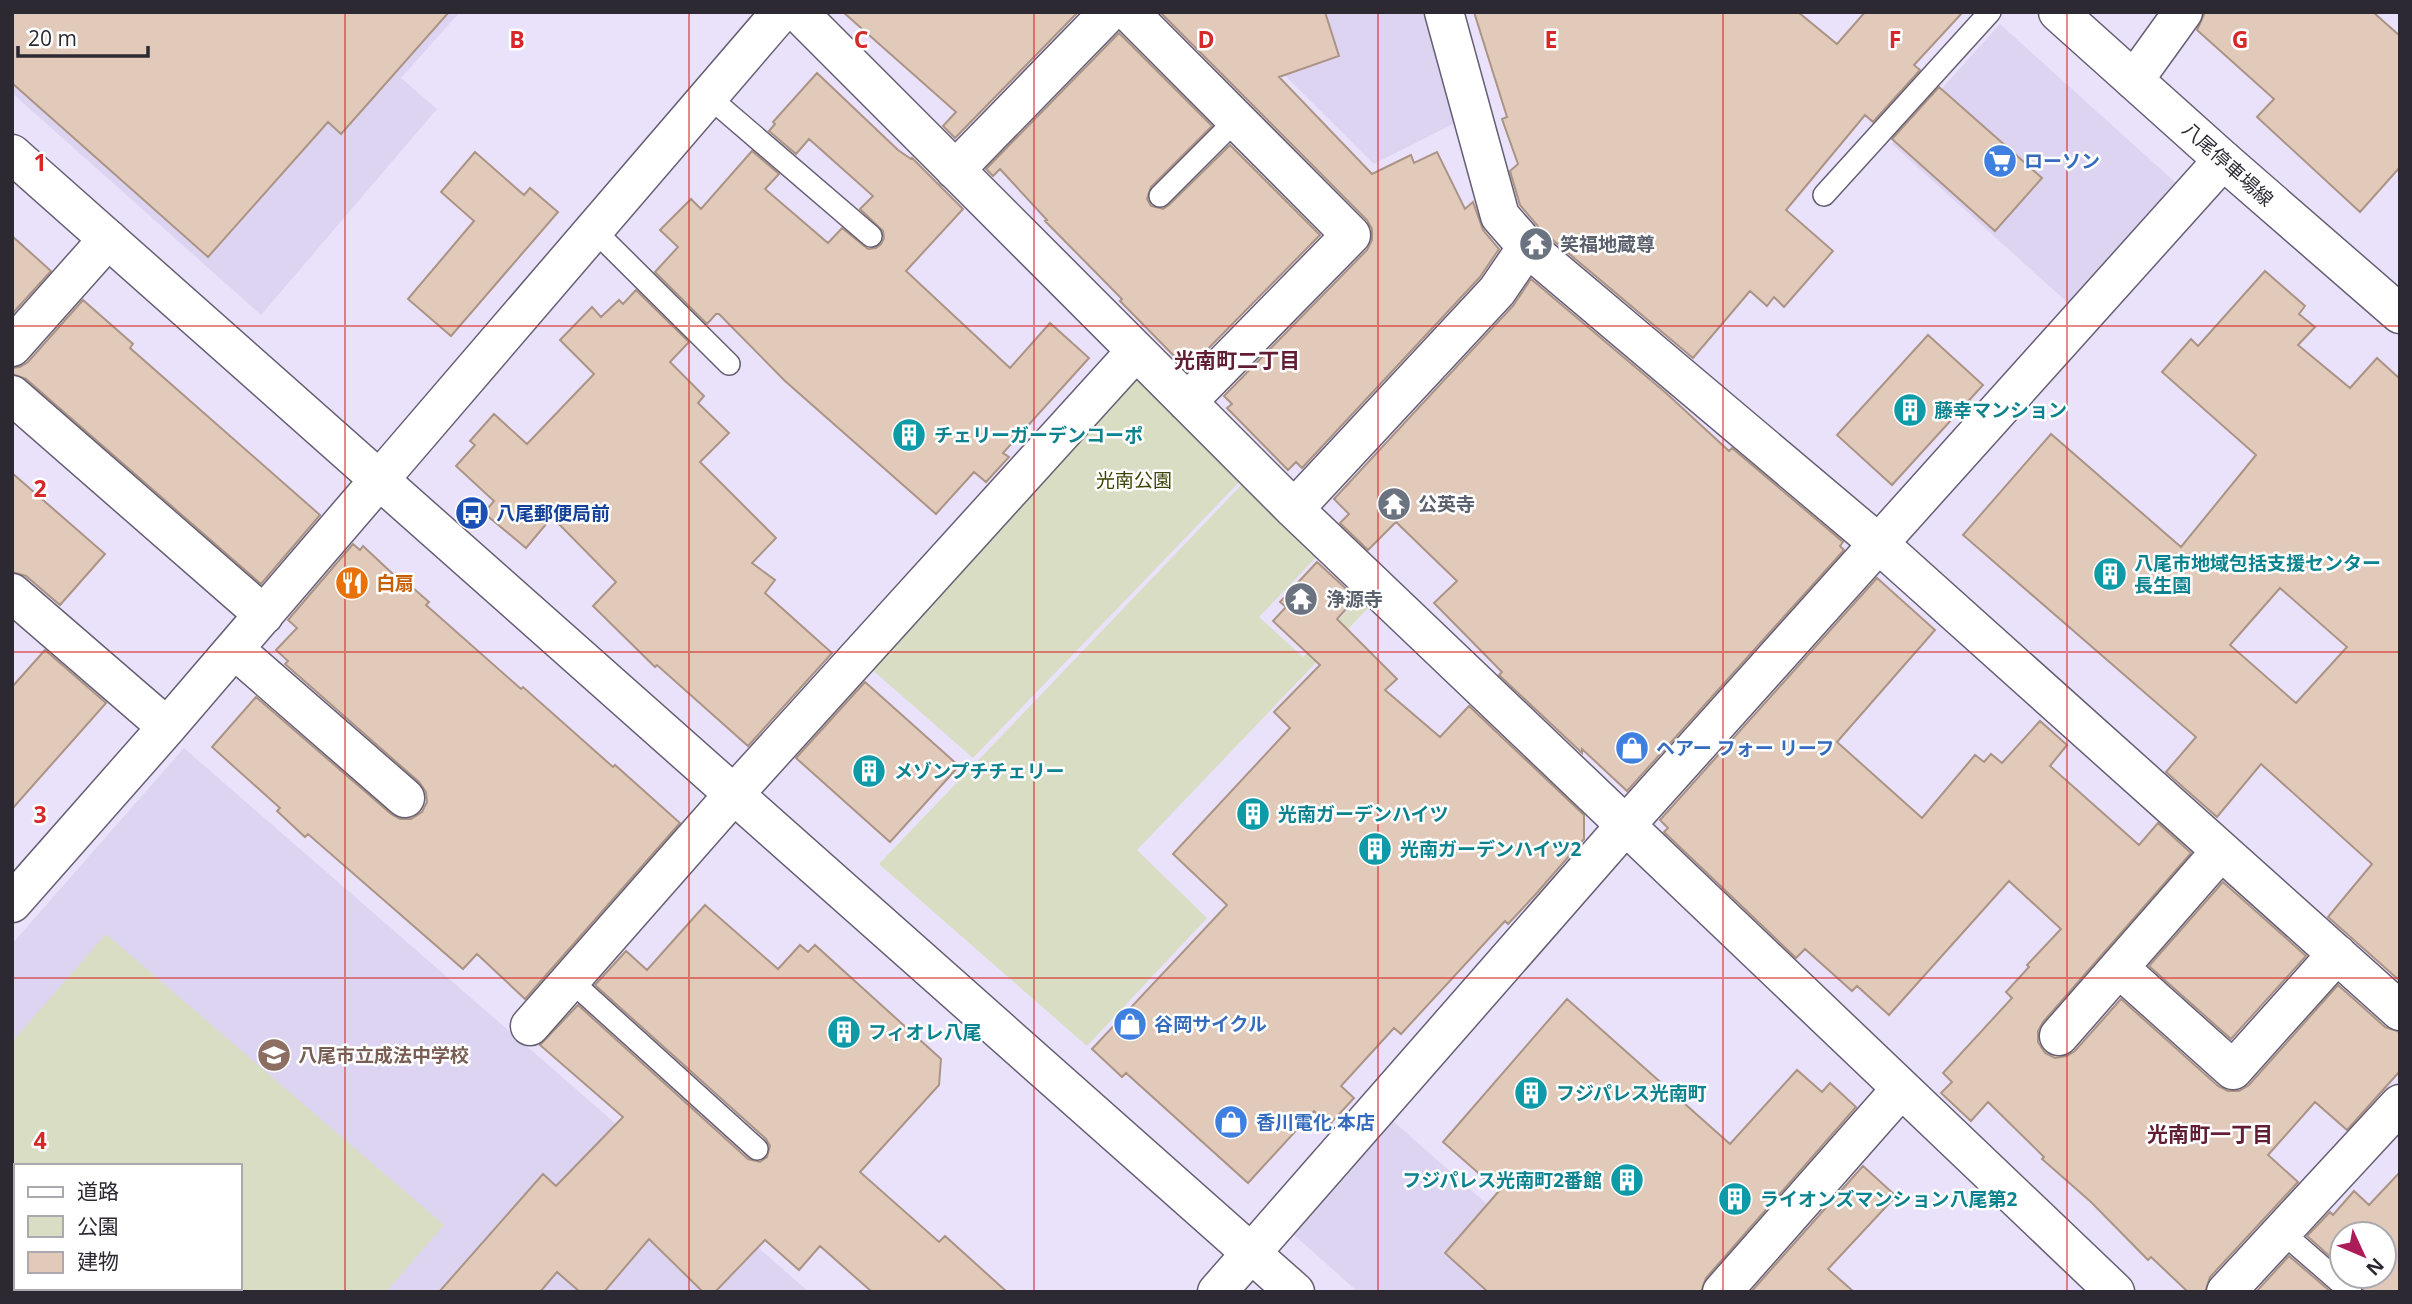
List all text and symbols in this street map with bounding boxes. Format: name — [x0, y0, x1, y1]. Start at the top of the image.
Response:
scale bar — [18, 14, 147, 58]
text: B — [509, 23, 525, 55]
text: C — [854, 23, 868, 55]
text: D — [1197, 23, 1215, 55]
text: E — [1545, 23, 1557, 55]
text: F — [1889, 23, 1901, 55]
text: G — [2232, 23, 2248, 55]
text: 20 m — [28, 24, 77, 52]
street label: 八尾停車場線 — [2177, 116, 2279, 212]
supermarket icon: ローソン — [1981, 142, 2019, 180]
text: 1 — [33, 146, 47, 178]
place label: ローソン — [2024, 148, 2100, 174]
temple icon: 笑福地蔵尊 — [1517, 225, 1555, 263]
place label: 笑福地蔵尊 — [1560, 231, 1655, 257]
district label: 光南町二丁目 — [1174, 346, 1300, 374]
building icon: 藤幸マンション — [1891, 391, 1929, 429]
place label: 藤幸マンション — [1934, 397, 2067, 423]
building icon: チェリーガーデンコーポ — [890, 416, 928, 454]
place label: チェリーガーデンコーポ — [934, 422, 1143, 448]
park label: 光南公園 — [1096, 467, 1172, 493]
text: 2 — [33, 472, 47, 504]
temple icon: 公英寺 — [1375, 485, 1413, 523]
place label: 公英寺 — [1418, 491, 1475, 517]
bus stop icon: 八尾郵便局前 — [453, 494, 491, 532]
place label: 八尾郵便局前 — [496, 500, 610, 526]
place label: 八尾市地域包括支援センター 長生園 — [2134, 550, 2381, 598]
building icon: 八尾市地域包括支援センター 長生園 — [2091, 555, 2129, 593]
restaurant icon: 白扇 — [333, 564, 371, 602]
place label: 白扇 — [376, 570, 414, 596]
temple icon: 浄源寺 — [1282, 580, 1320, 618]
place label: 浄源寺 — [1326, 586, 1383, 612]
shop icon: ヘアー フォー リーフ — [1613, 729, 1651, 767]
place label: ヘアー フォー リーフ — [1656, 735, 1835, 761]
building icon: メゾンプチチェリー — [850, 752, 888, 790]
place label: メゾンプチチェリー — [894, 758, 1064, 784]
building icon: 光南ガーデンハイツ — [1234, 795, 1272, 833]
text: 3 — [33, 798, 47, 830]
place label: 光南ガーデンハイツ — [1278, 801, 1449, 827]
building icon: 光南ガーデンハイツ2 — [1356, 830, 1394, 868]
place label: 光南ガーデンハイツ2 — [1400, 836, 1582, 862]
shop icon: 谷岡サイクル — [1111, 1005, 1149, 1043]
place label: 谷岡サイクル — [1154, 1011, 1267, 1037]
building icon: フィオレ八尾 — [825, 1013, 863, 1051]
place label: フィオレ八尾 — [868, 1019, 982, 1045]
school or university icon: 八尾市立成法中学校 — [255, 1036, 293, 1074]
place label: 八尾市立成法中学校 — [298, 1042, 469, 1068]
building icon: フジパレス光南町 — [1512, 1074, 1550, 1112]
place label: フジパレス光南町 — [1556, 1080, 1707, 1106]
shop icon: 香川電化 本店 — [1212, 1103, 1250, 1141]
place label: 香川電化 本店 — [1256, 1109, 1375, 1135]
district label: 光南町一丁目 — [2147, 1120, 2273, 1148]
text: 4 — [33, 1124, 47, 1156]
building icon: フジパレス光南町2番館 — [1608, 1161, 1646, 1199]
legend — [14, 1164, 242, 1290]
place label: フジパレス光南町2番館 — [1402, 1167, 1602, 1193]
text: 道路 — [77, 1177, 119, 1205]
building icon: ライオンズマンション八尾第2 — [1716, 1180, 1754, 1218]
place label: ライオンズマンション八尾第2 — [1760, 1186, 2018, 1212]
text: 公園 — [77, 1212, 119, 1240]
north arrow — [2328, 1220, 2398, 1290]
text: 建物 — [77, 1247, 119, 1275]
text: N — [2361, 1252, 2390, 1281]

